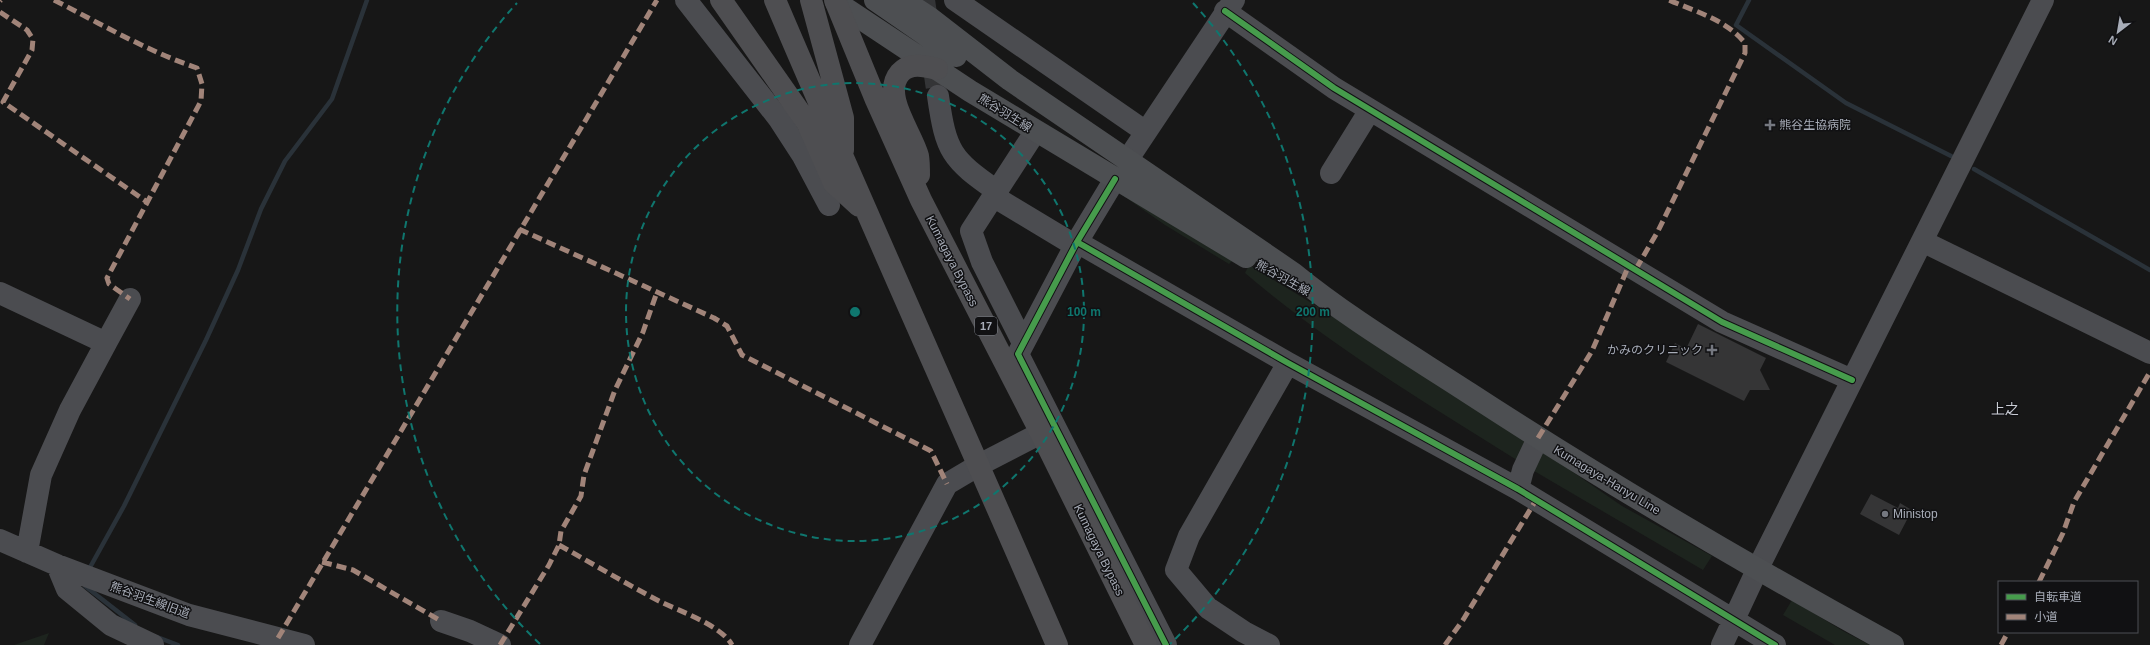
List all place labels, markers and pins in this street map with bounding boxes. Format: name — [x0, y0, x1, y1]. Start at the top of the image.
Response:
place label: 熊谷生協病院 — [1779, 118, 1851, 132]
marker: 熊谷生協病院 — [1764, 119, 1776, 131]
centre of rings — [848, 305, 862, 319]
place label: かみのクリニック — [1607, 343, 1703, 357]
marker: かみのクリニック — [1706, 344, 1718, 356]
place label: Ministop — [1893, 507, 1938, 521]
marker: Ministop — [1880, 509, 1890, 519]

